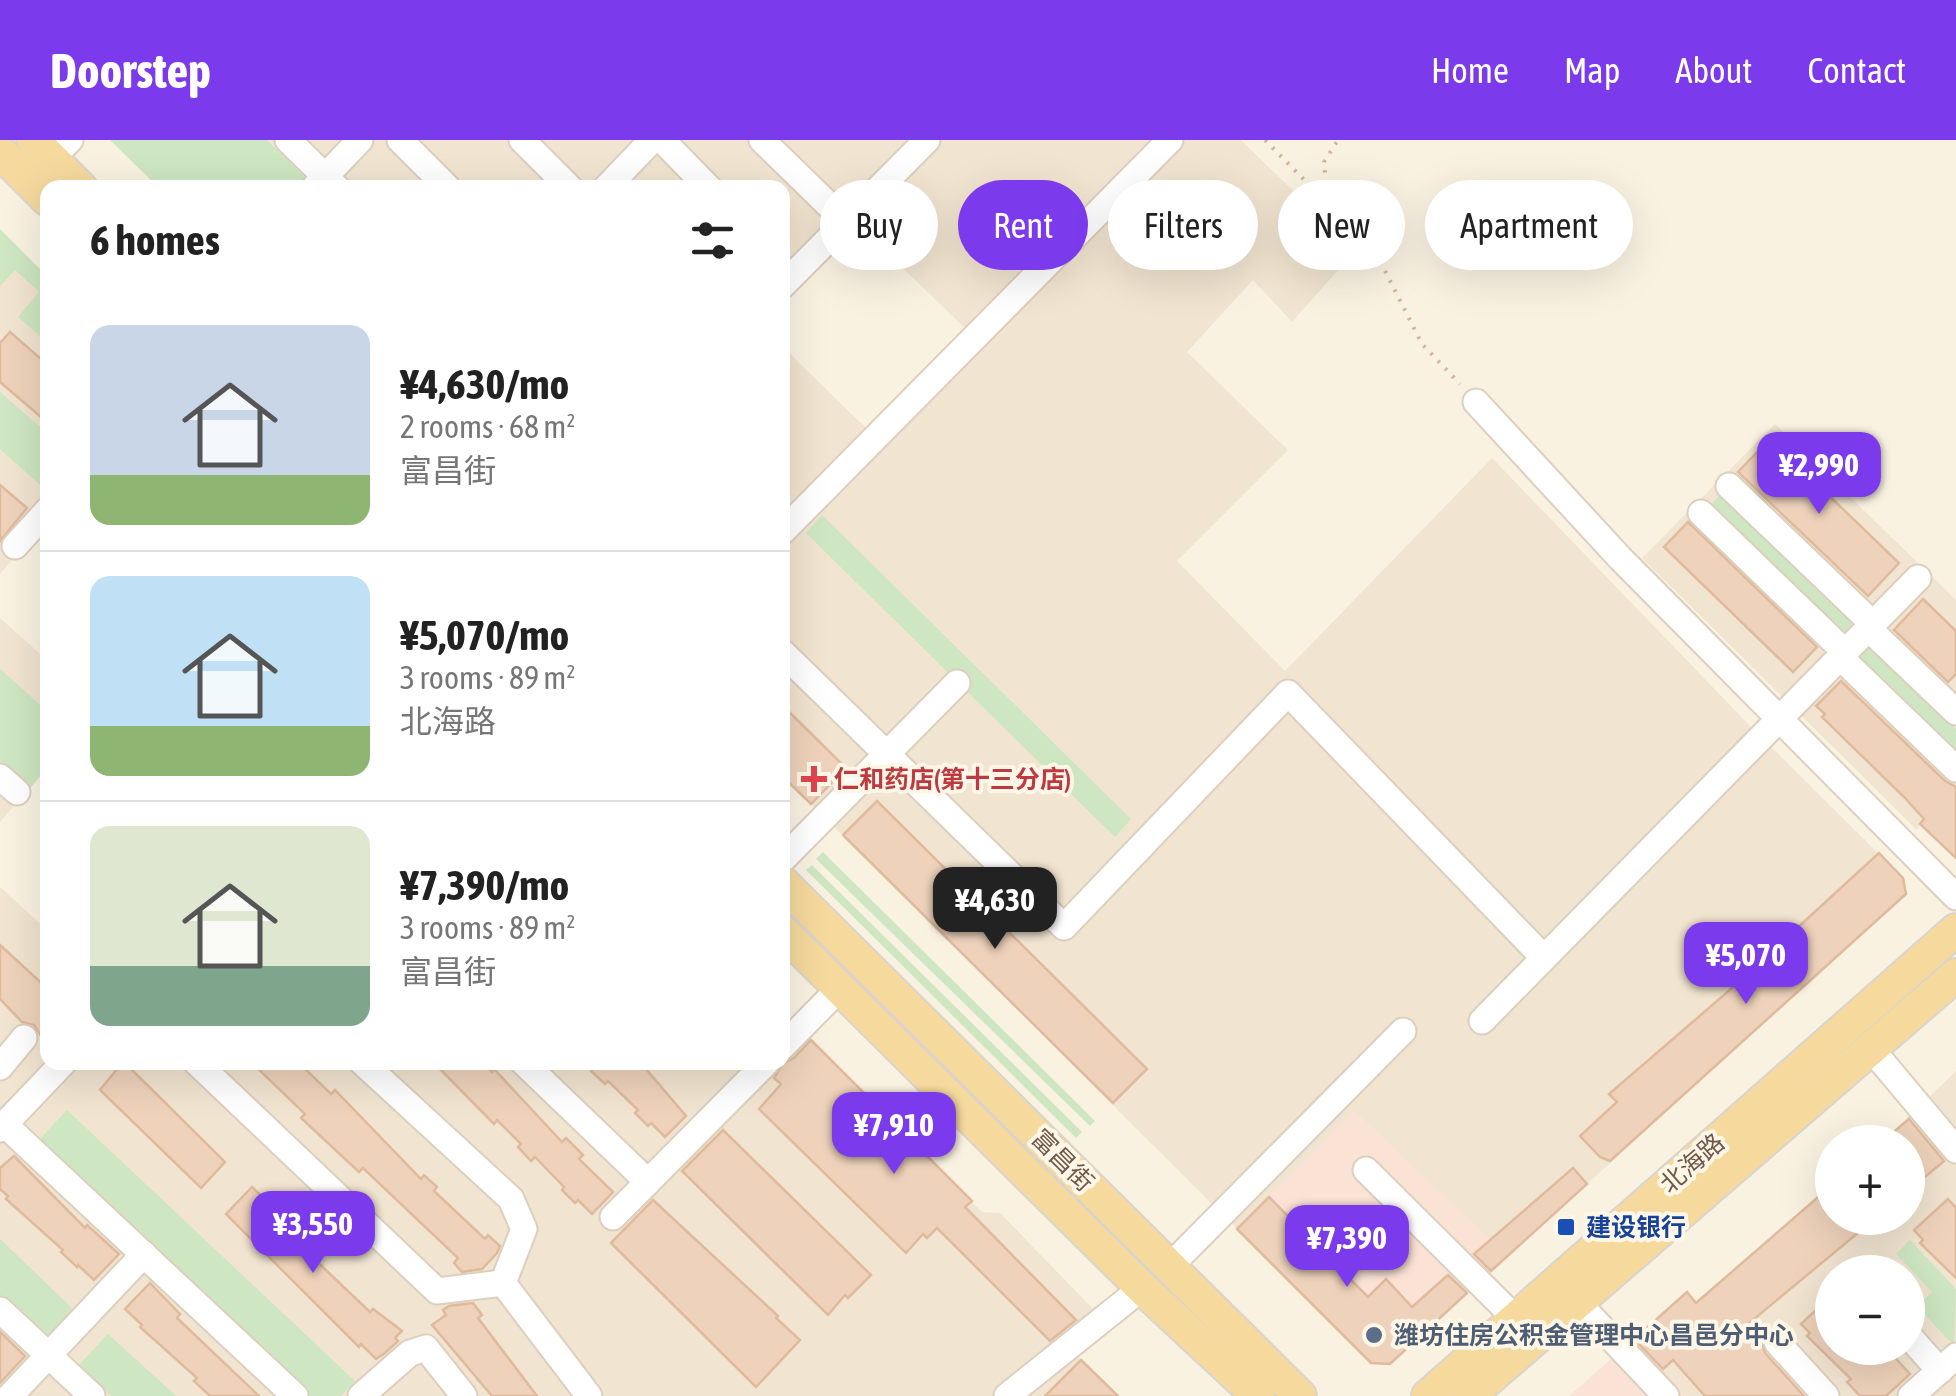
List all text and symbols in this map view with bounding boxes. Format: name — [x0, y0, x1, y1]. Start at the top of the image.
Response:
text: Doorstep — [50, 43, 211, 98]
text: Home — [1431, 50, 1509, 90]
text: Map — [1564, 50, 1620, 90]
text: About — [1675, 50, 1752, 90]
text: Contact — [1807, 50, 1906, 90]
chip: Buy — [820, 180, 938, 270]
chip: Rent — [958, 180, 1088, 270]
chip: Filters — [1108, 180, 1258, 270]
chip: New — [1278, 180, 1405, 270]
chip: Apartment — [1425, 180, 1633, 270]
icon: filters — [685, 213, 740, 268]
text: 6 homes — [90, 216, 220, 264]
text: ¥4,630/mo — [400, 360, 569, 408]
icon: home — [170, 365, 290, 485]
text: 2 rooms · 68 m² — [400, 408, 575, 445]
pin: ¥2,990 — [1738, 432, 1900, 517]
text: ¥2,990 — [1779, 446, 1859, 483]
text: 富昌街 — [400, 452, 496, 489]
text: ¥5,070/mo — [400, 611, 569, 659]
icon: home — [170, 616, 290, 736]
text: 3 rooms · 89 m² — [400, 659, 575, 696]
text: 北海路 — [400, 703, 496, 740]
place label: 仁和药店(第十三分店) — [834, 765, 1071, 793]
marker: 仁和药店(第十三分店) — [803, 768, 825, 790]
text: ¥7,390/mo — [400, 861, 569, 909]
icon: home — [170, 866, 290, 986]
pin: ¥4,630 — [914, 867, 1076, 952]
text: ¥4,630 — [955, 881, 1035, 918]
text: 3 rooms · 89 m² — [400, 909, 575, 946]
pin: ¥5,070 — [1665, 922, 1827, 1007]
text: ¥5,070 — [1706, 936, 1786, 973]
text: 富昌街 — [400, 953, 496, 990]
pin: ¥7,910 — [813, 1092, 975, 1177]
text: ¥7,910 — [854, 1106, 934, 1143]
street label: 富昌街 — [1027, 1124, 1099, 1196]
map controls — [1815, 1125, 1925, 1365]
button: + — [1815, 1125, 1925, 1235]
street label: 北海路 — [1655, 1128, 1729, 1198]
pin: ¥3,550 — [232, 1191, 394, 1276]
text: ¥3,550 — [273, 1205, 353, 1242]
pin: ¥7,390 — [1266, 1205, 1428, 1290]
place label: 建设银行 — [1586, 1213, 1686, 1241]
marker: 建设银行 — [1555, 1216, 1577, 1238]
text: ¥7,390 — [1307, 1219, 1387, 1256]
button: − — [1815, 1255, 1925, 1365]
place label: 潍坊住房公积金管理中心昌邑分中心 — [1394, 1321, 1794, 1349]
marker: 潍坊住房公积金管理中心昌邑分中心 — [1363, 1324, 1385, 1346]

